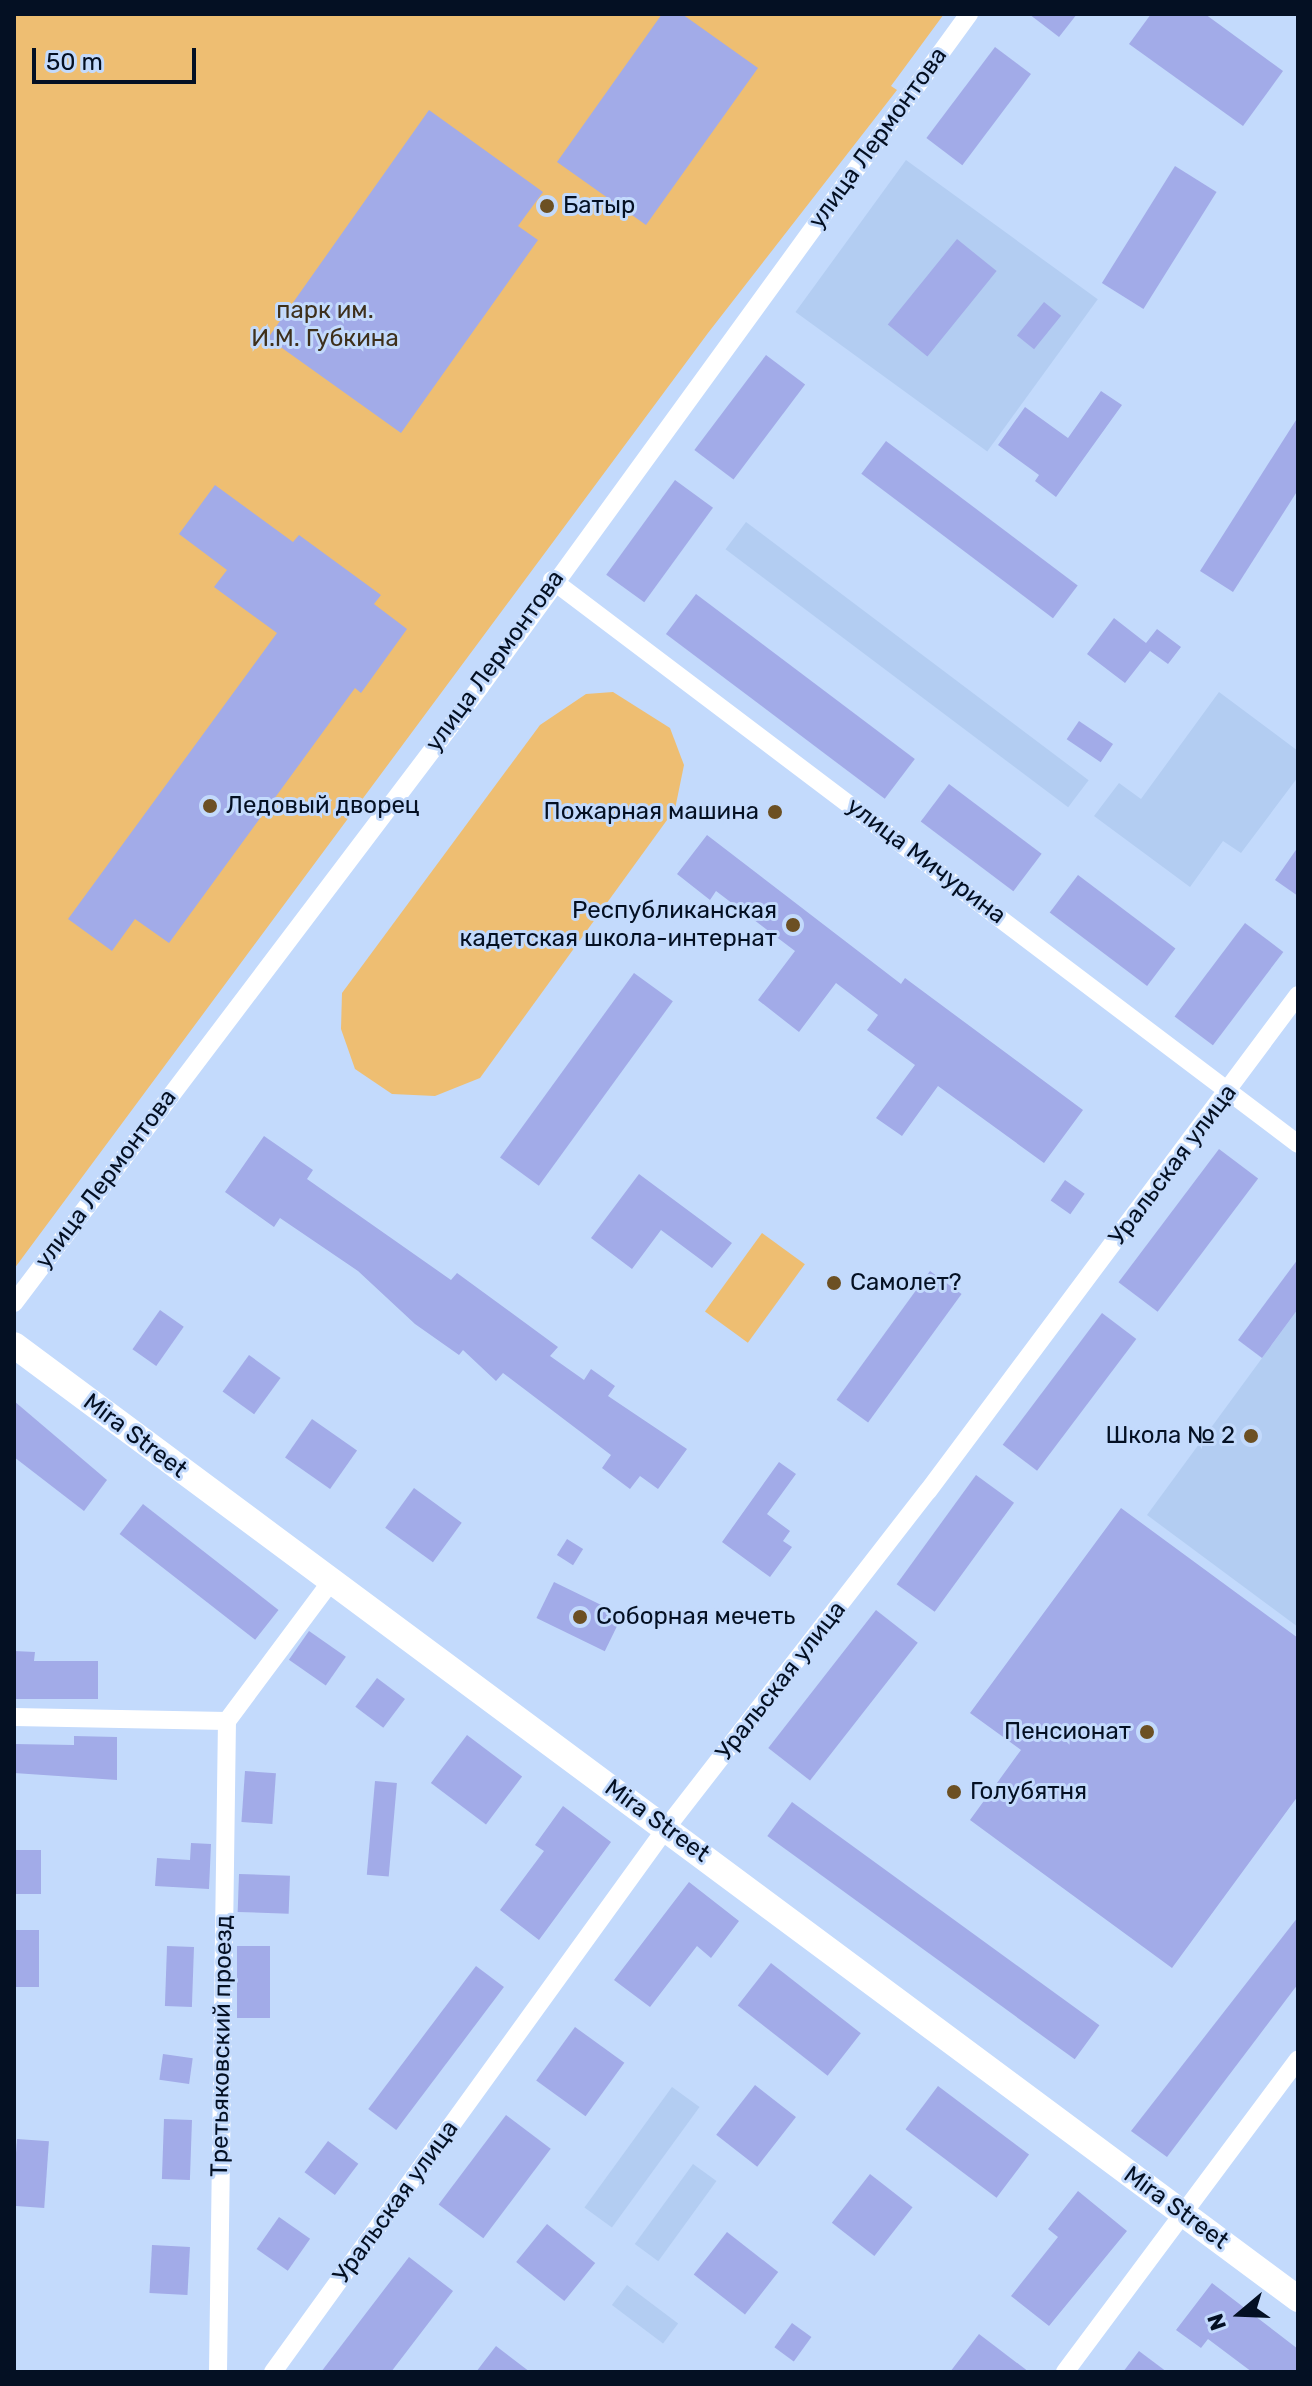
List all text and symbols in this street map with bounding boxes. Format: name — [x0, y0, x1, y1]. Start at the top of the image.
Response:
scale bar — [36, 32, 200, 82]
street label: улица Лермонтова — [803, 42, 953, 234]
text: 50 m — [46, 48, 103, 76]
place label: Батыр — [563, 192, 635, 220]
marker: Батыр — [538, 197, 556, 215]
park label: парк им. И.М. Губкина — [251, 297, 399, 353]
street label: улица Лермонтова — [420, 565, 570, 757]
place label: Ледовый дворец — [226, 792, 420, 820]
street label: улица Мичурина — [841, 792, 1011, 930]
marker: Ледовый дворец — [201, 797, 219, 815]
place label: Пожарная машина — [544, 798, 759, 826]
marker: Пожарная машина — [766, 803, 784, 821]
place label: Республиканская кадетская школа-интернат — [460, 897, 777, 953]
marker: Республиканская кадетская школа-интернат — [784, 916, 802, 934]
street label: Уральская улица — [1103, 1079, 1243, 1251]
street label: улица Лермонтова — [29, 1084, 183, 1274]
place label: Самолет? — [850, 1269, 962, 1297]
marker: Самолет? — [825, 1274, 843, 1292]
street label: Mira Street — [77, 1388, 193, 1484]
place label: Школа № 2 — [1105, 1422, 1235, 1450]
marker: Школа № 2 — [1242, 1427, 1260, 1445]
street label: Уральская улица — [710, 1596, 852, 1766]
place label: Соборная мечеть — [596, 1603, 795, 1631]
marker: Соборная мечеть — [571, 1608, 589, 1626]
place label: Пенсионат — [1004, 1718, 1131, 1746]
marker: Пенсионат — [1138, 1723, 1156, 1741]
street label: Mira Street — [599, 1773, 715, 1869]
place label: Голубятня — [970, 1778, 1087, 1806]
marker: Голубятня — [945, 1783, 963, 1801]
street label: Третьяковский проезд — [205, 1915, 239, 2177]
street label: Уральская улица — [327, 2115, 465, 2289]
street label: Mira Street — [1118, 2160, 1234, 2256]
north arrow — [1200, 2274, 1280, 2354]
text: N — [1201, 2310, 1232, 2334]

